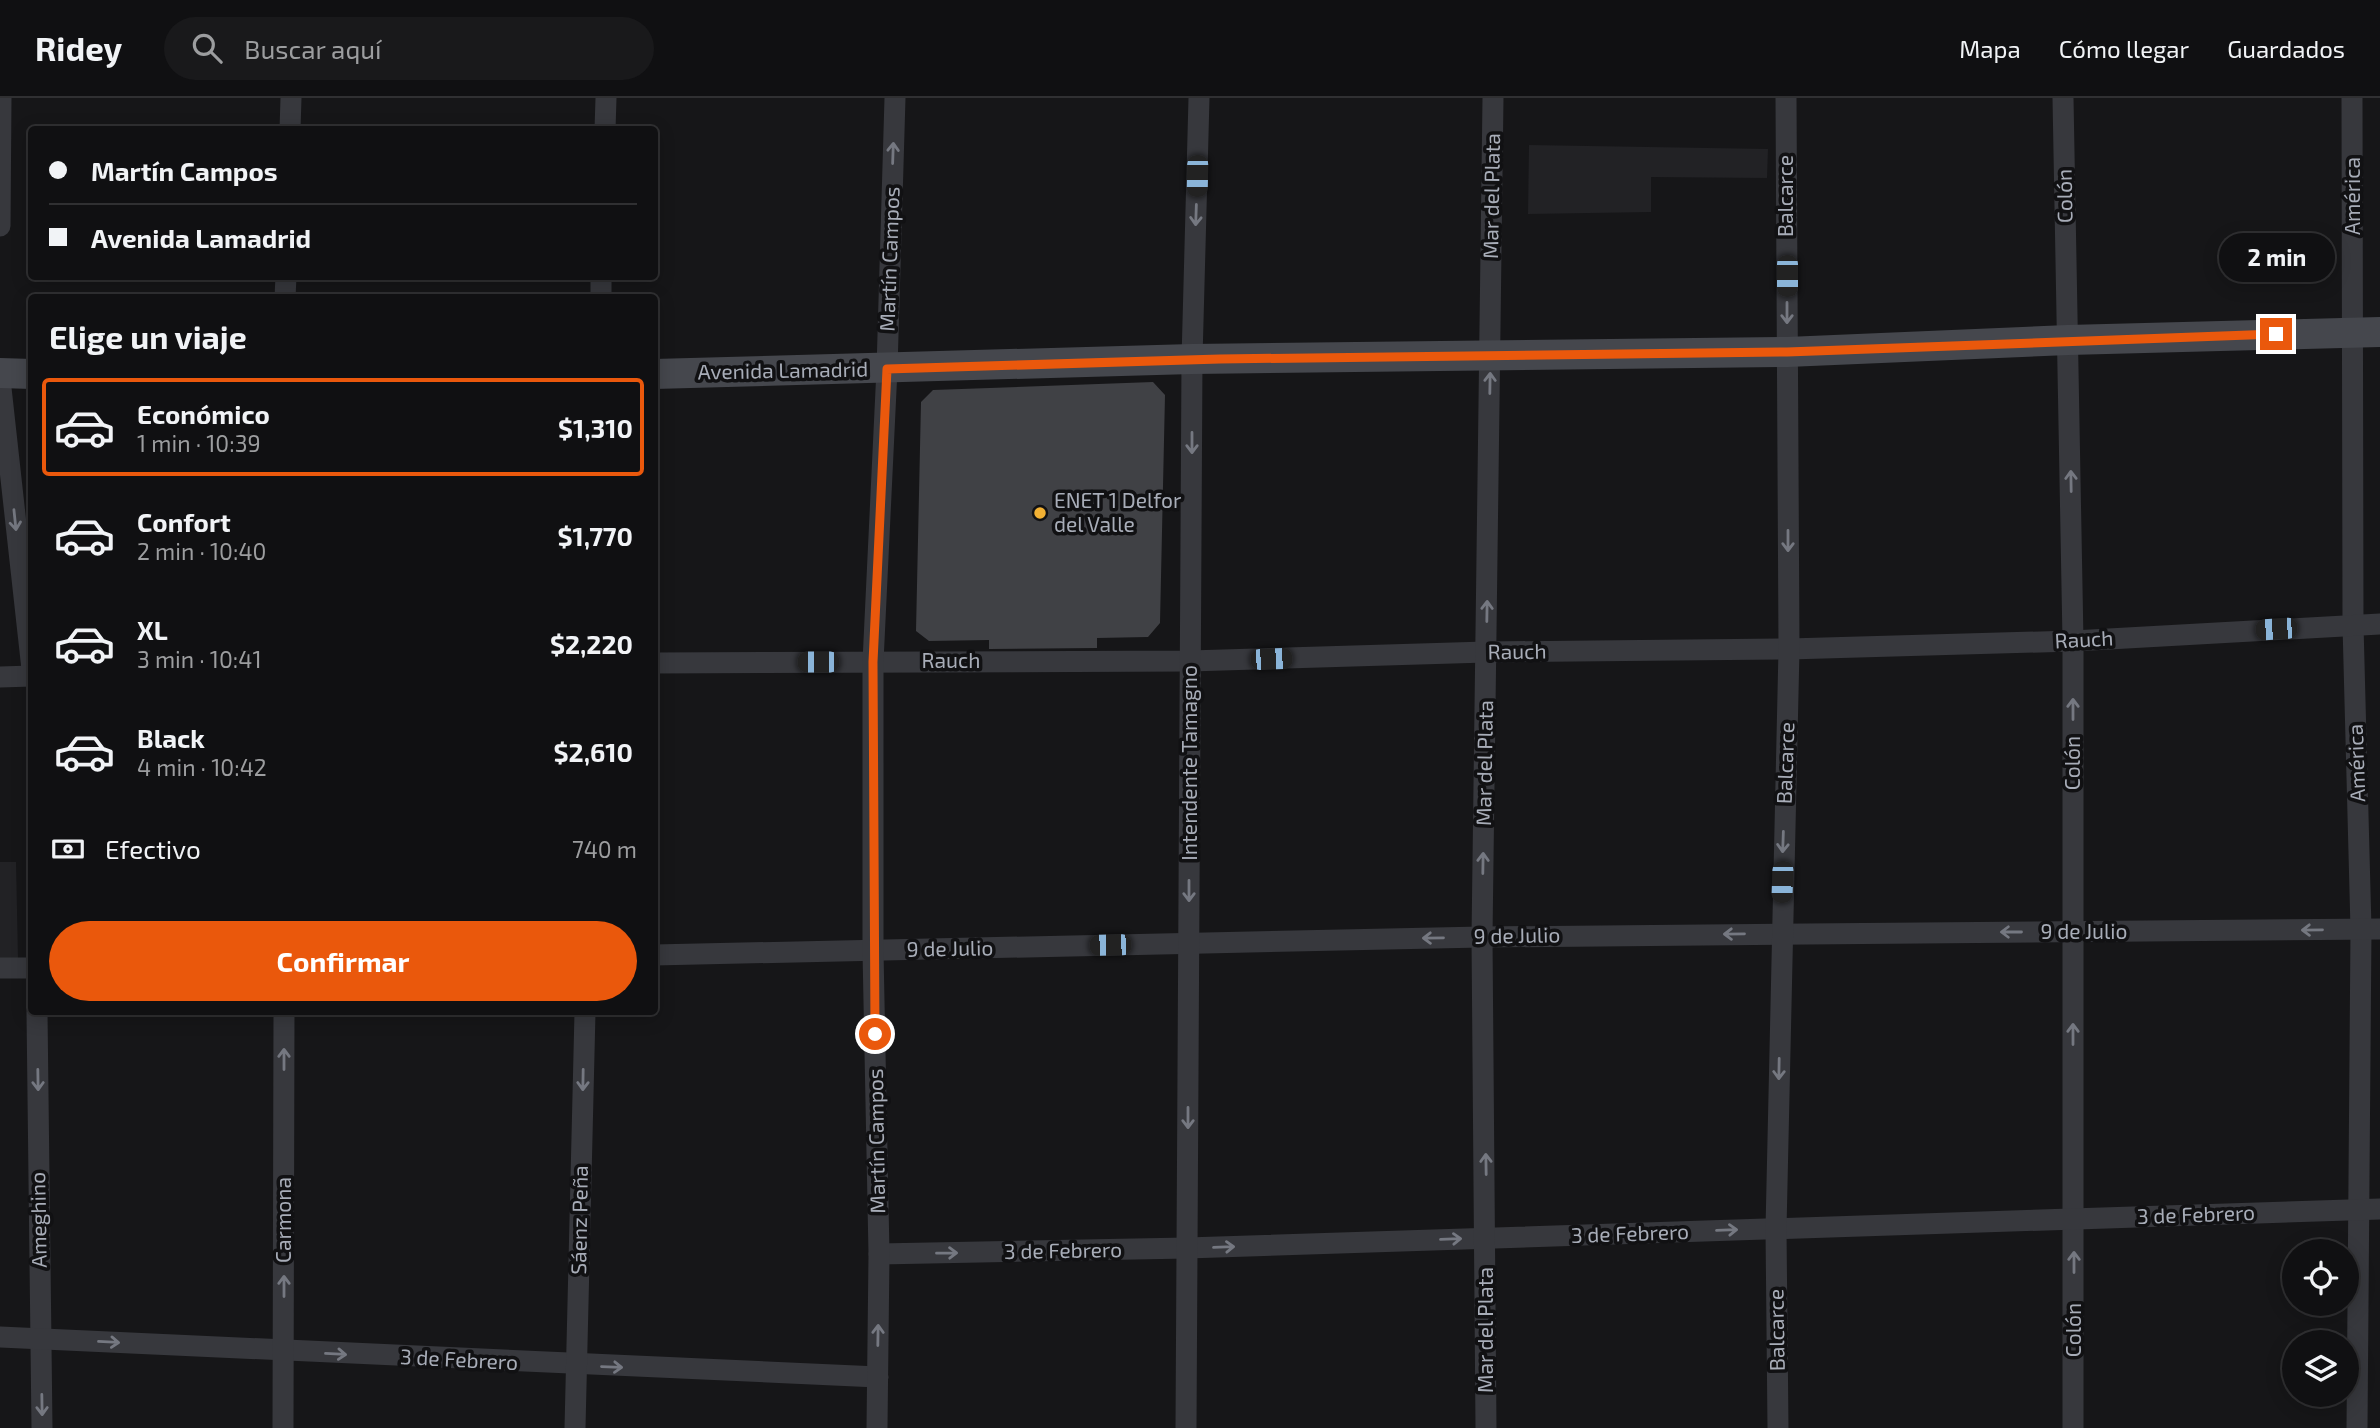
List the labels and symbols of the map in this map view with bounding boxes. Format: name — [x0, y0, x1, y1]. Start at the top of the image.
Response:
street label: Mar del Plata — [1477, 133, 1504, 259]
one-way arrow — [887, 141, 900, 164]
car — [1187, 155, 1208, 197]
street label: Balcarce — [1772, 155, 1797, 237]
street label: América — [2339, 157, 2364, 235]
street label: Colón — [2051, 169, 2076, 223]
street label: Martín Campos — [873, 186, 904, 332]
one-way arrow — [1190, 203, 1203, 226]
callout: 2 min — [2218, 232, 2334, 282]
car — [1777, 255, 1798, 297]
one-way arrow — [1780, 301, 1794, 324]
route end — [2260, 318, 2292, 350]
street label: Avenida Lamadrid — [698, 356, 868, 383]
one-way arrow — [1484, 372, 1497, 395]
one-way arrow — [1185, 431, 1199, 454]
one-way arrow — [2064, 470, 2077, 493]
place label: ENET 1 Delfor del Valle — [1054, 487, 1182, 536]
marker: ENET 1 Delfor del Valle — [1032, 505, 1048, 521]
one-way arrow — [9, 508, 22, 531]
one-way arrow — [1781, 529, 1795, 552]
one-way arrow — [1480, 600, 1494, 623]
car — [2255, 617, 2298, 641]
street label: Rauch — [2054, 624, 2114, 653]
street label: Rauch — [1487, 637, 1547, 664]
street label: Rauch — [922, 647, 980, 672]
car — [1250, 648, 1293, 670]
car — [798, 652, 840, 673]
street label: Intendente Tamagno — [1176, 665, 1201, 861]
one-way arrow — [2066, 698, 2080, 721]
street label: Mar del Plata — [1470, 700, 1497, 826]
street label: Balcarce — [1771, 721, 1798, 804]
street label: América — [2342, 724, 2369, 803]
street label: Colón — [2059, 736, 2084, 790]
one-way arrow — [1777, 830, 1790, 853]
one-way arrow — [1477, 852, 1490, 875]
car — [1771, 861, 1794, 903]
one-way arrow — [1182, 879, 1196, 902]
street label: 9 de Julio — [2041, 918, 2127, 943]
street label: 9 de Julio — [1473, 921, 1561, 948]
one-way arrow — [2301, 923, 2324, 936]
one-way arrow — [2000, 925, 2023, 939]
one-way arrow — [1723, 927, 1746, 941]
one-way arrow — [1422, 931, 1445, 944]
street label: 9 de Julio — [906, 934, 994, 961]
car — [1089, 934, 1132, 956]
route start — [859, 1018, 891, 1050]
one-way arrow — [2066, 1023, 2080, 1046]
one-way arrow — [277, 1048, 291, 1071]
one-way arrow — [1772, 1057, 1786, 1080]
one-way arrow — [31, 1068, 44, 1091]
one-way arrow — [577, 1068, 590, 1091]
street label: Martín Campos — [862, 1068, 889, 1214]
one-way arrow — [1181, 1106, 1195, 1129]
one-way arrow — [1479, 1153, 1492, 1176]
street label: Sáenz Peña — [565, 1165, 592, 1275]
street label: Ameghino — [24, 1172, 51, 1268]
street label: Carmona — [270, 1177, 295, 1263]
street label: 3 de Febrero — [2137, 1199, 2255, 1228]
street label: 3 de Febrero — [1571, 1218, 1689, 1247]
one-way arrow — [1716, 1224, 1739, 1237]
one-way arrow — [1439, 1233, 1462, 1246]
street label: 3 de Febrero — [1004, 1236, 1122, 1263]
one-way arrow — [1212, 1241, 1235, 1254]
one-way arrow — [935, 1246, 958, 1260]
one-way arrow — [2067, 1251, 2081, 1274]
street label: Mar del Plata — [1472, 1267, 1497, 1393]
one-way arrow — [277, 1275, 291, 1298]
street label: Balcarce — [1762, 1289, 1789, 1371]
street label: Colón — [2060, 1303, 2085, 1357]
one-way arrow — [871, 1324, 885, 1347]
one-way arrow — [97, 1336, 120, 1349]
street label: 3 de Febrero — [399, 1343, 519, 1374]
one-way arrow — [324, 1348, 347, 1361]
one-way arrow — [600, 1360, 623, 1374]
one-way arrow — [35, 1393, 49, 1416]

